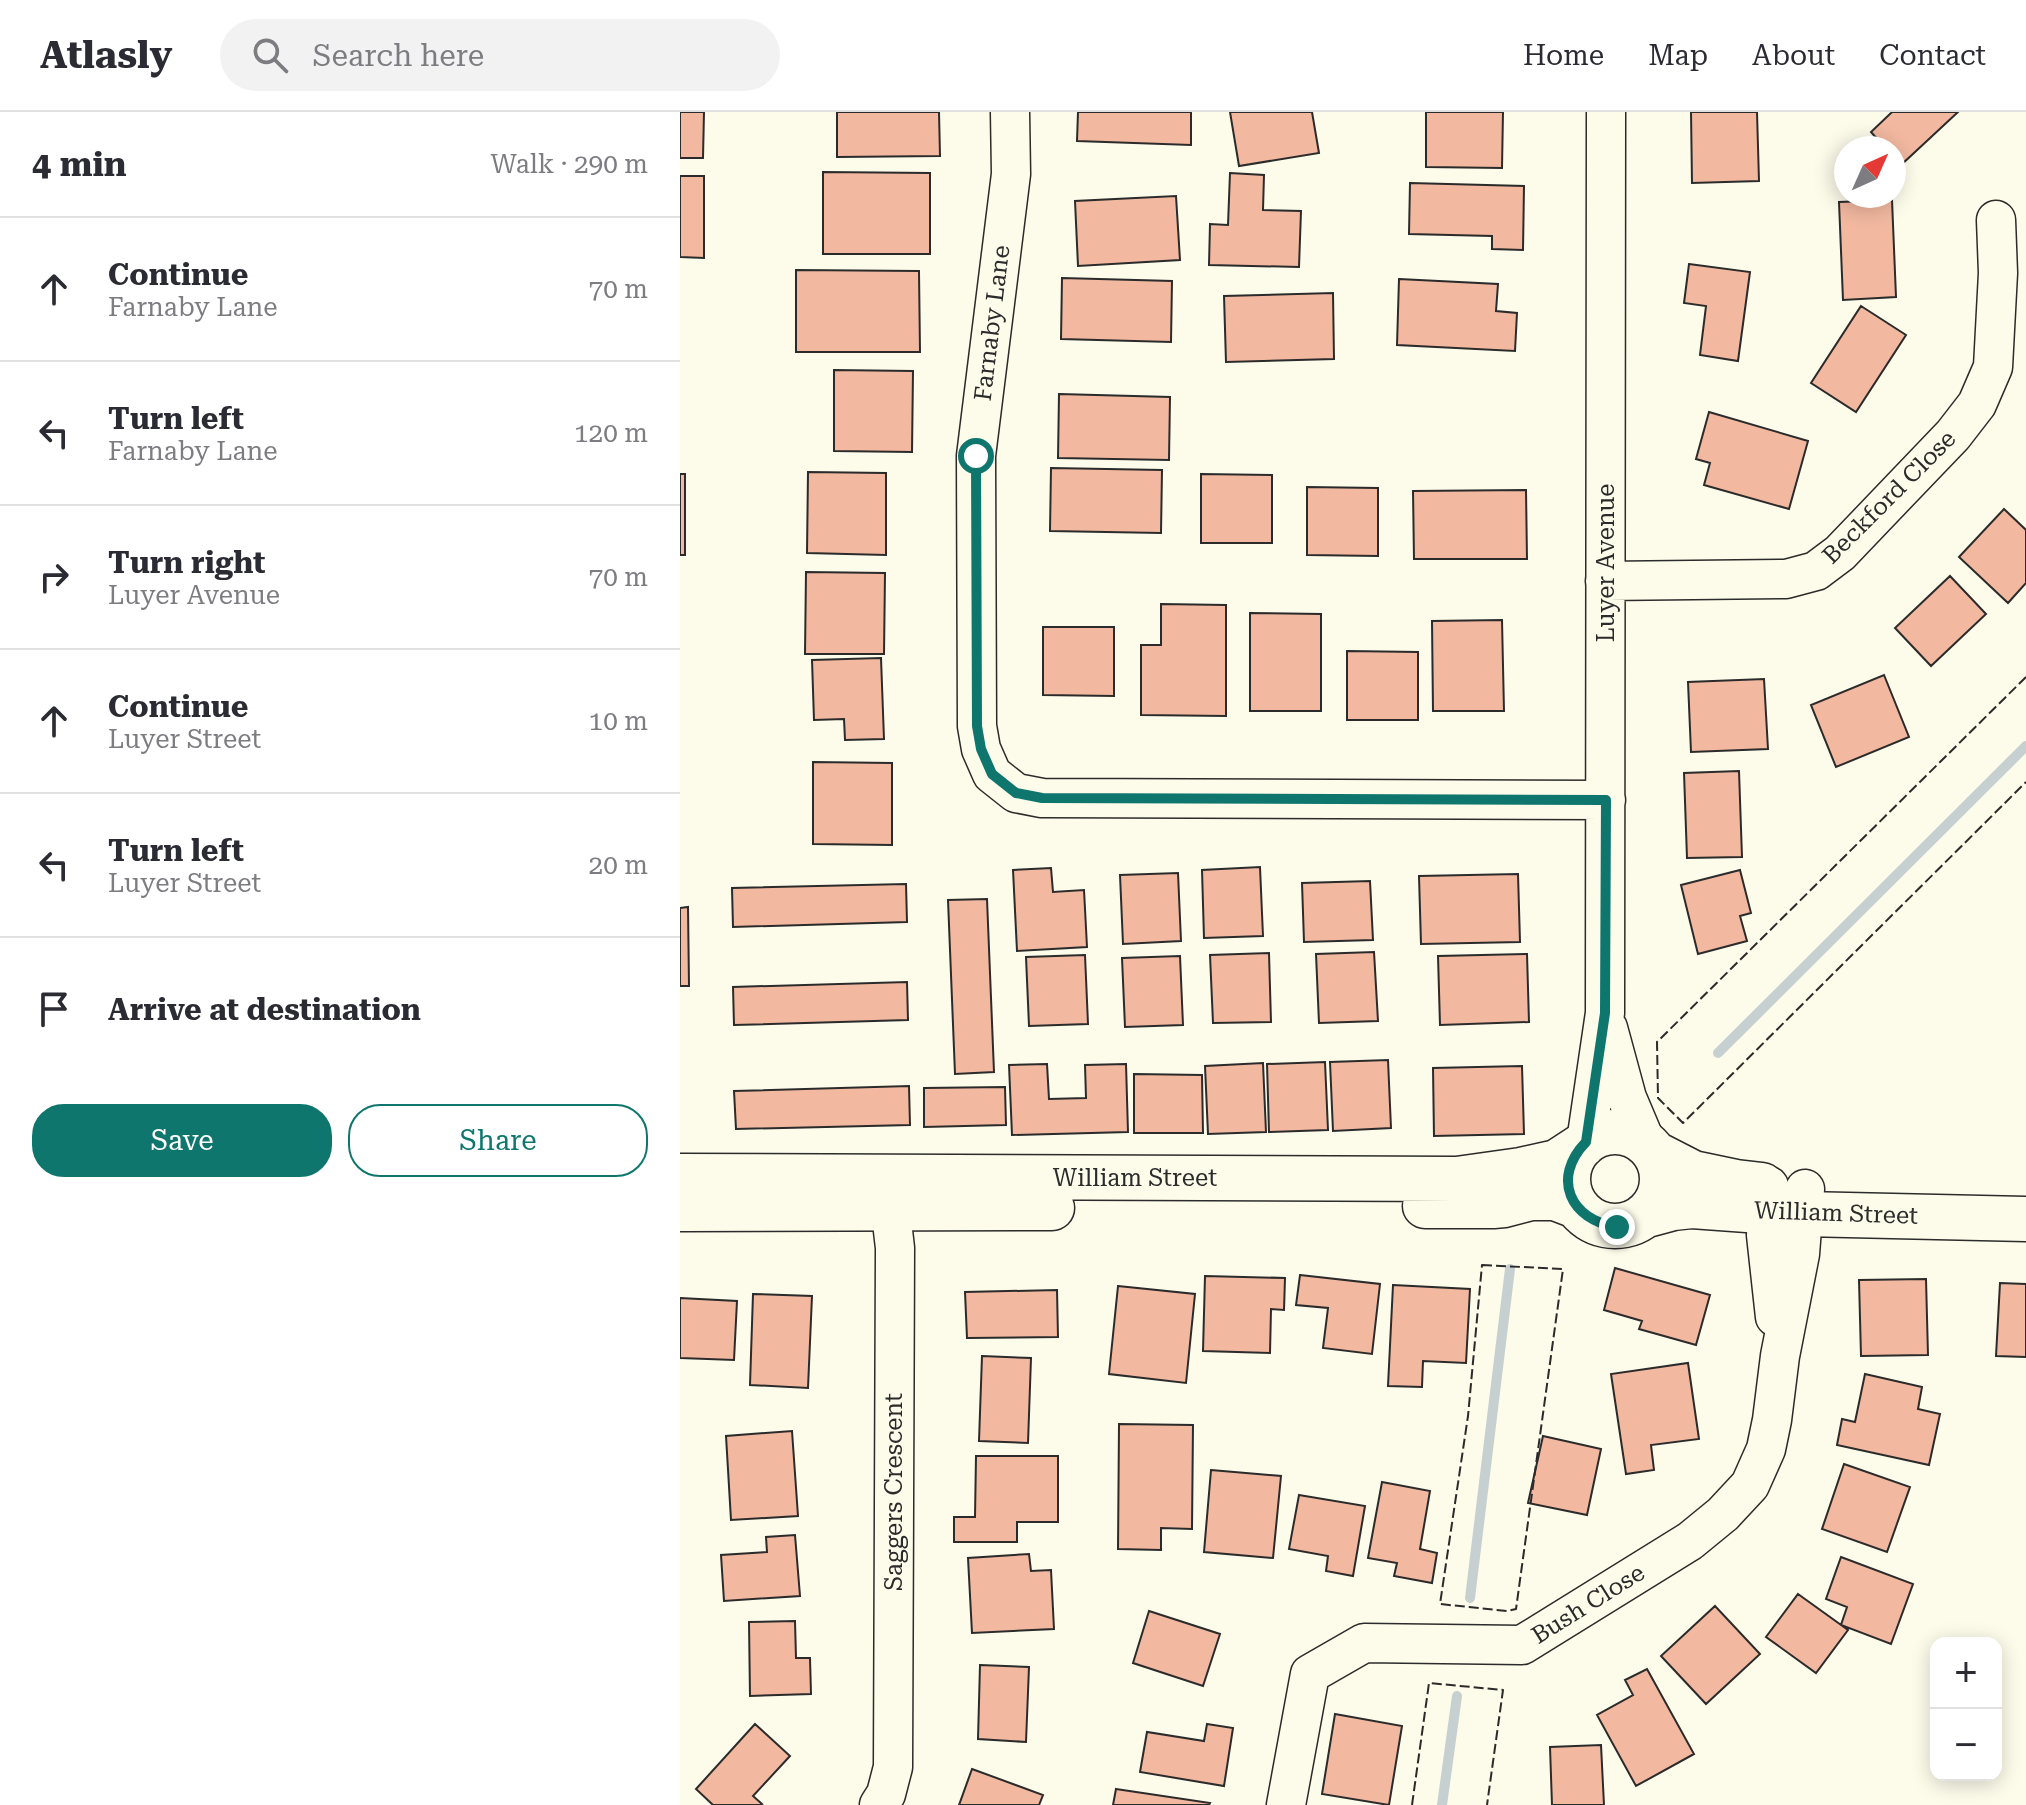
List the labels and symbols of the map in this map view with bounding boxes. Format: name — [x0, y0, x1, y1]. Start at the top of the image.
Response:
north arrow — [1834, 136, 1906, 208]
street label: Farnaby Lane — [969, 244, 1015, 402]
street label: Beckford Close — [1817, 425, 1961, 569]
route start — [958, 438, 994, 474]
street label: Luyer Avenue — [1592, 484, 1620, 642]
street label: William Street — [1053, 1164, 1217, 1192]
street label: William Street — [1753, 1196, 1919, 1230]
route end — [1599, 1209, 1635, 1245]
street label: Saggers Crescent — [880, 1393, 908, 1591]
street label: Bush Close — [1526, 1558, 1650, 1650]

